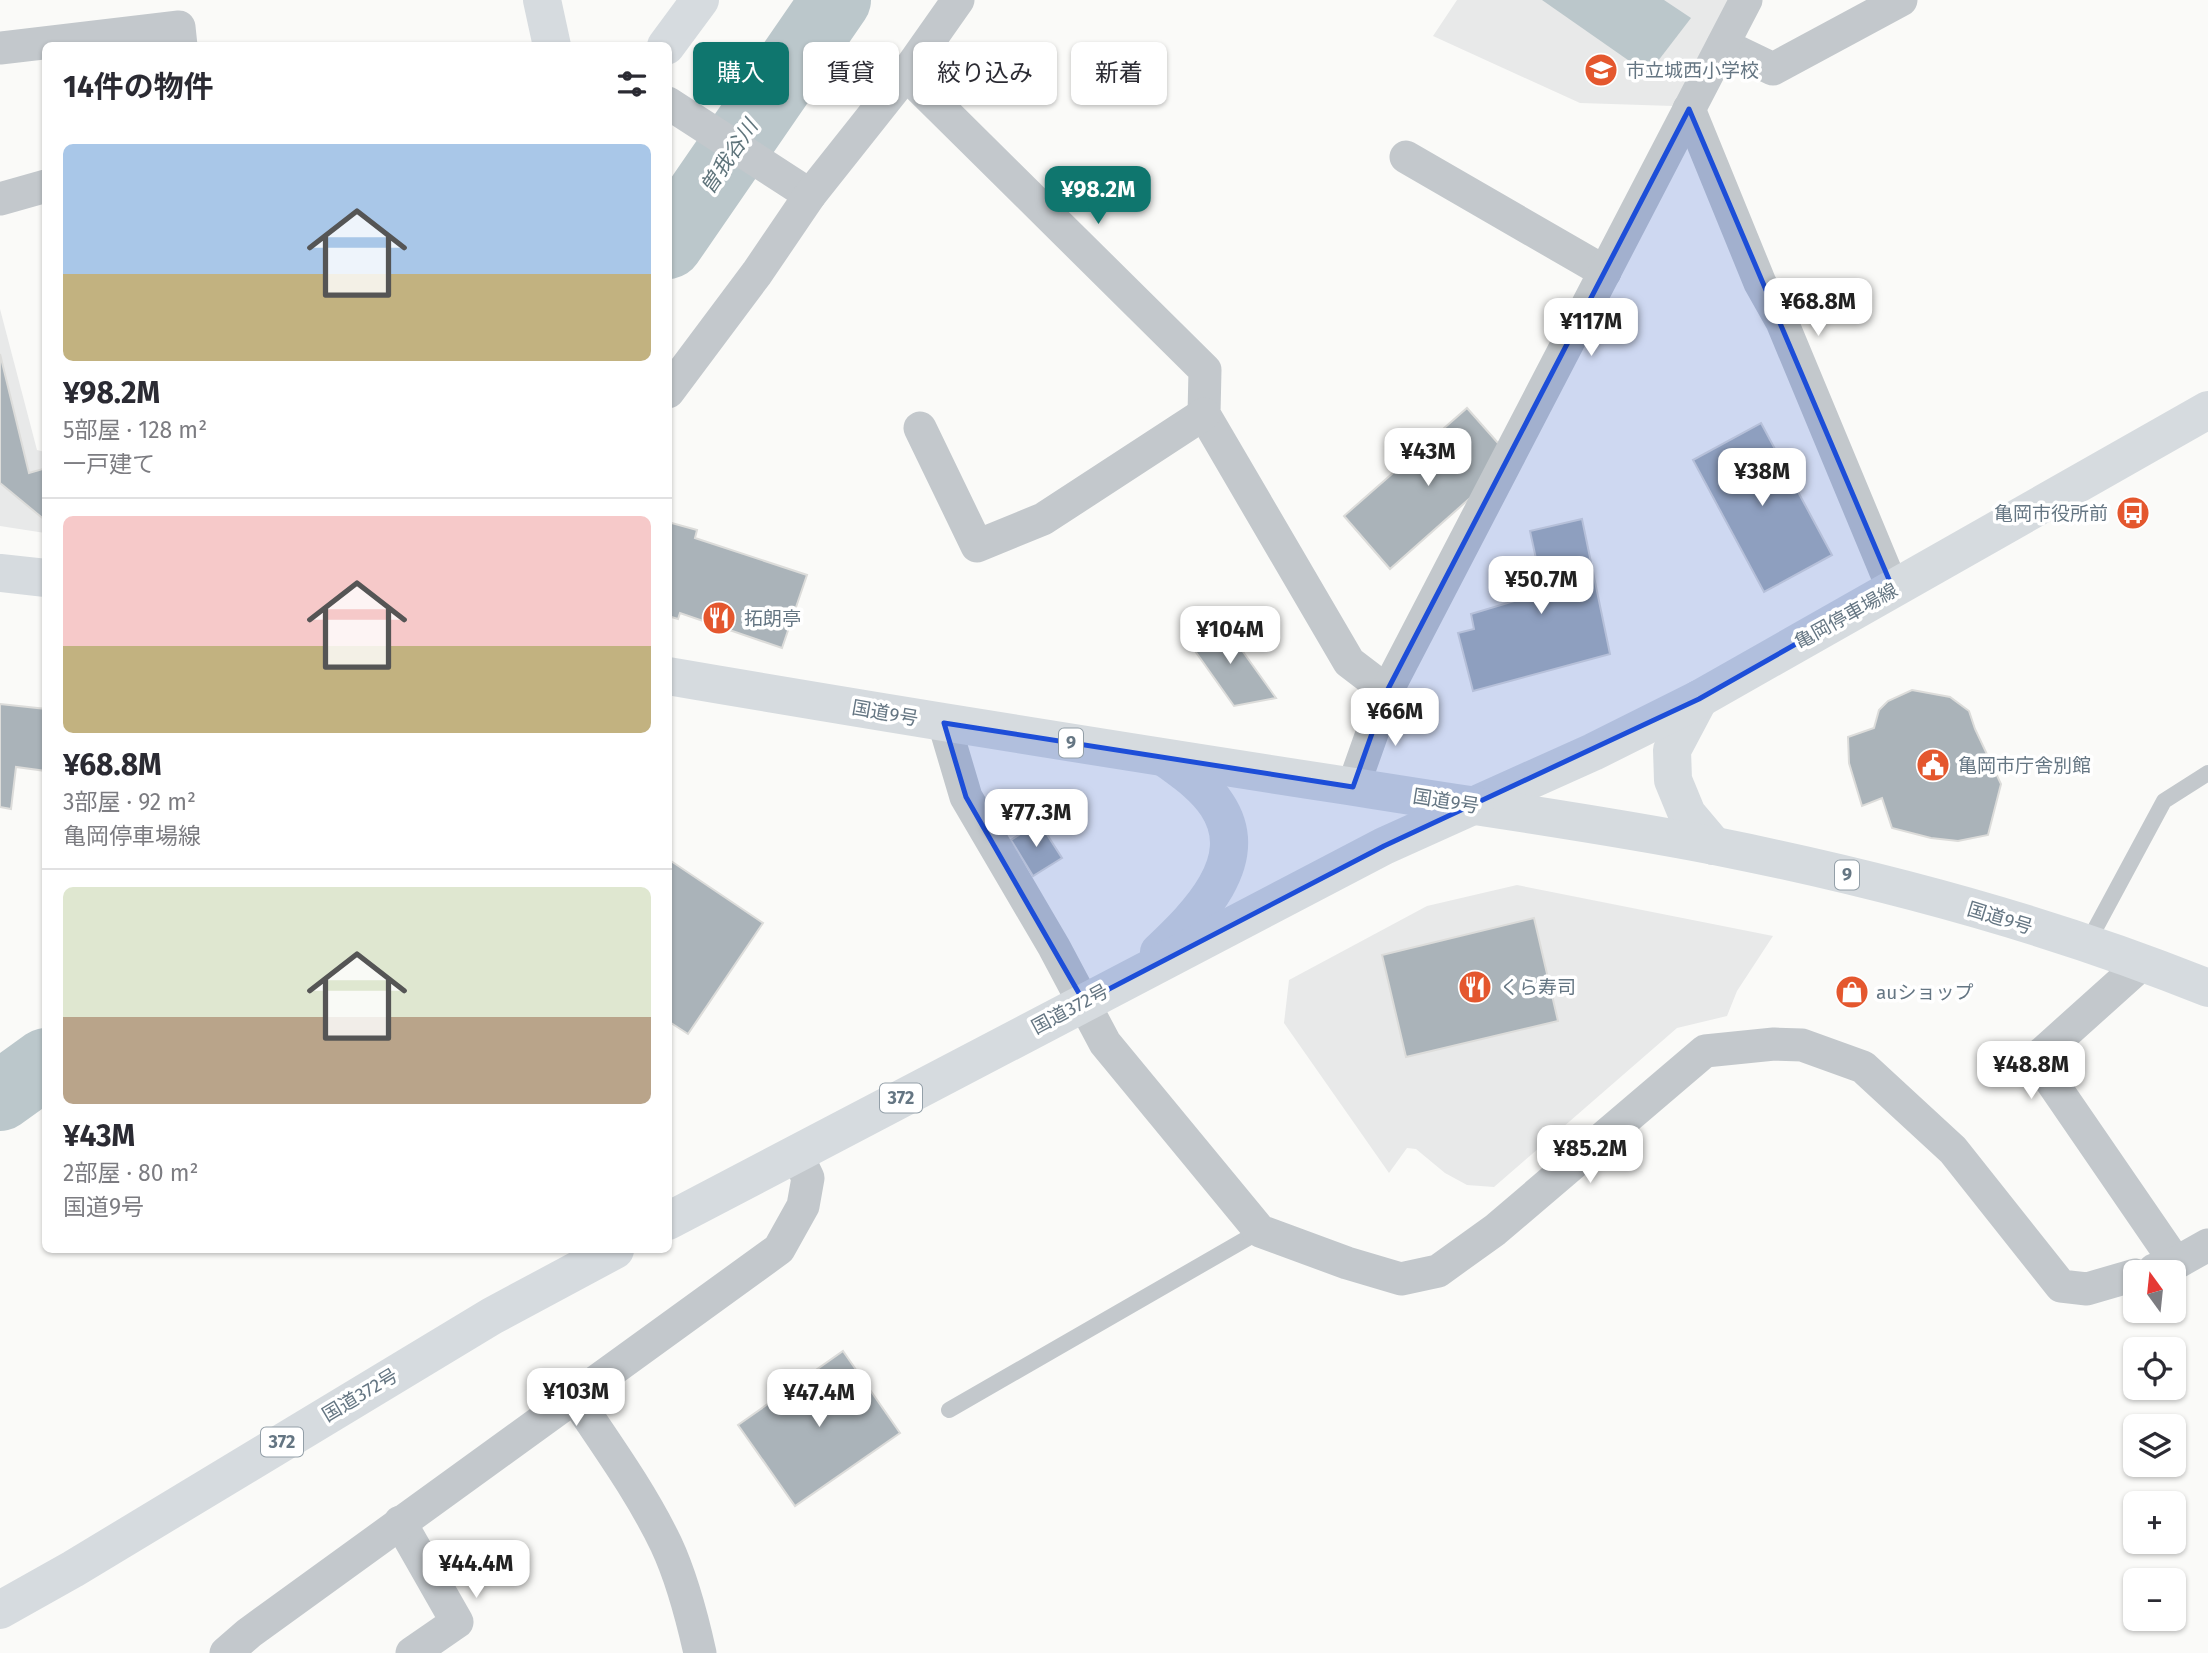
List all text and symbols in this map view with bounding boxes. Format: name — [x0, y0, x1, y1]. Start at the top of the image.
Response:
chip: 購入 — [693, 42, 789, 105]
chip: 賃貸 — [803, 42, 899, 105]
chip: 絞り込み — [913, 42, 1057, 105]
chip: 新着 — [1071, 42, 1167, 105]
school or university icon: 市立城西小学校 — [1582, 51, 1620, 89]
place label: 市立城西小学校 — [1626, 59, 1759, 82]
icon: filters — [613, 65, 651, 103]
text: 14件の物件 — [63, 69, 214, 105]
water label: 曽我谷川 — [695, 113, 764, 199]
pin: ¥98.2M — [1041, 166, 1155, 226]
text: ¥98.2M — [1061, 175, 1135, 203]
icon: home — [294, 190, 420, 316]
pin: ¥68.8M — [1761, 278, 1875, 338]
text: ¥68.8M — [1780, 287, 1856, 315]
pin: ¥117M — [1542, 298, 1640, 358]
text: ¥117M — [1560, 307, 1622, 335]
text: ¥98.2M — [63, 375, 160, 411]
text: 5部屋 · 128 m² — [63, 416, 207, 444]
pin: ¥43M — [1387, 428, 1469, 488]
text: ¥43M — [1400, 437, 1456, 465]
pin: ¥38M — [1721, 448, 1803, 508]
text: 一戸建て — [63, 450, 155, 478]
text: ¥38M — [1734, 457, 1790, 485]
bus stop icon: 亀岡市役所前 — [2114, 494, 2152, 532]
place label: 亀岡市役所前 — [1994, 502, 2108, 525]
pin: ¥50.7M — [1484, 556, 1598, 616]
icon: home — [294, 562, 420, 688]
text: ¥50.7M — [1505, 565, 1577, 593]
street label: 亀岡停車場線 — [1791, 578, 1901, 654]
restaurant icon: 拓朗亭 — [700, 599, 738, 637]
pin: ¥104M — [1181, 606, 1279, 666]
place label: 拓朗亭 — [744, 607, 801, 630]
text: ¥104M — [1196, 615, 1264, 643]
pin: ¥66M — [1354, 688, 1436, 748]
street label: 国道9号 — [850, 696, 920, 730]
text: ¥66M — [1367, 697, 1423, 725]
road number: 9 — [1059, 728, 1083, 758]
public building icon: 亀岡市庁舎別館 — [1914, 746, 1952, 784]
text: ¥68.8M — [63, 747, 162, 783]
place label: 亀岡市庁舎別館 — [1958, 754, 2091, 777]
street label: 国道9号 — [1411, 784, 1481, 818]
text: 3部屋 · 92 m² — [63, 788, 196, 816]
pin: ¥77.3M — [979, 790, 1093, 849]
text: ¥77.3M — [1001, 798, 1071, 826]
text: 亀岡停車場線 — [63, 822, 201, 850]
road number: 9 — [1835, 860, 1859, 890]
street label: 国道9号 — [1965, 897, 2035, 939]
icon: home — [294, 933, 420, 1059]
restaurant icon: くら寿司 — [1456, 968, 1494, 1006]
shop icon: auショップ — [1833, 973, 1871, 1011]
place label: くら寿司 — [1500, 976, 1576, 999]
street label: 国道372号 — [1028, 979, 1112, 1039]
place label: auショップ — [1876, 981, 1973, 1004]
pin: ¥48.8M — [1974, 1042, 2088, 1101]
text: ¥48.8M — [1993, 1050, 2069, 1078]
road number: 372 — [880, 1084, 922, 1112]
text: ¥43M — [63, 1118, 135, 1154]
pin: ¥85.2M — [1533, 1126, 1647, 1185]
text: ¥85.2M — [1553, 1134, 1627, 1162]
text: 2部屋 · 80 m² — [63, 1159, 199, 1187]
text: 国道9号 — [63, 1193, 144, 1221]
north arrow — [2123, 1260, 2186, 1323]
map controls — [2123, 1260, 2186, 1631]
button: locate — [2123, 1337, 2186, 1400]
street label: 国道372号 — [318, 1364, 402, 1426]
pin: ¥103M — [527, 1368, 625, 1428]
pin: ¥47.4M — [762, 1370, 876, 1429]
text: ¥103M — [543, 1377, 609, 1405]
text: ¥47.4M — [783, 1378, 855, 1406]
button: layers — [2123, 1414, 2186, 1477]
road number: 372 — [261, 1428, 303, 1456]
button: + — [2123, 1491, 2186, 1554]
pin: ¥44.4M — [419, 1540, 533, 1600]
text: ¥44.4M — [439, 1549, 513, 1577]
button: − — [2123, 1568, 2186, 1631]

